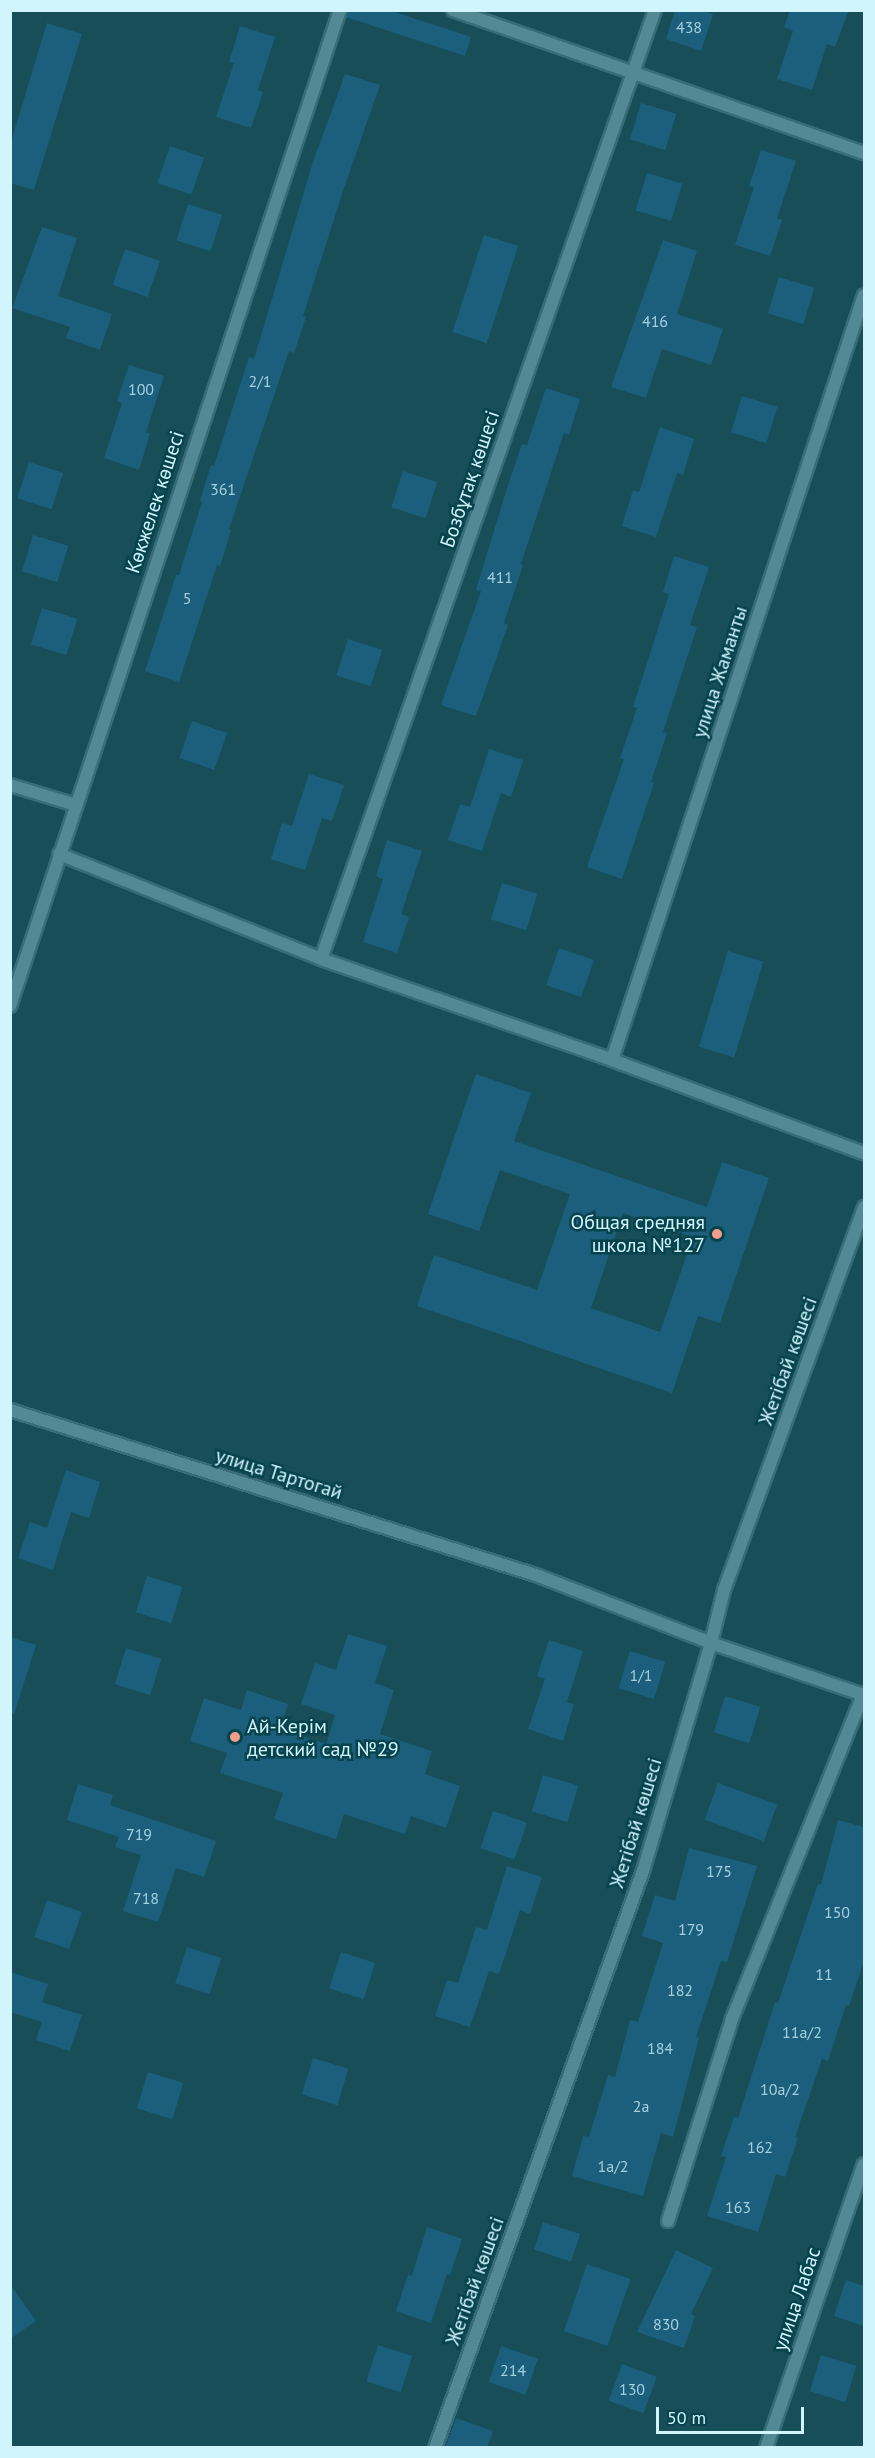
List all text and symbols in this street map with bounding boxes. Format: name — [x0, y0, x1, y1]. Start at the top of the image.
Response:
house number: 438 — [676, 17, 702, 37]
house number: 416 — [642, 311, 668, 331]
house number: 2/1 — [248, 371, 272, 391]
house number: 100 — [128, 379, 154, 399]
street label: Бозбұтақ көшесі — [435, 407, 505, 551]
street label: Көкжелек көшесі — [121, 428, 189, 576]
house number: 361 — [210, 479, 236, 499]
house number: 411 — [487, 567, 513, 587]
house number: 5 — [183, 588, 191, 608]
street label: улица Жаманты — [687, 603, 753, 741]
place label: Общая средняя школа №127 — [571, 1210, 705, 1257]
marker: Общая средняя школа №127 — [710, 1227, 724, 1241]
street label: Жетібай көшесі — [754, 1294, 822, 1428]
street label: улица Тартогай — [212, 1443, 346, 1505]
house number: 1/1 — [629, 1665, 653, 1685]
place label: Ай-Керім детский сад №29 — [247, 1714, 399, 1761]
marker: Ай-Керім детский сад №29 — [228, 1730, 242, 1744]
street label: Жетібай көшесі — [605, 1755, 667, 1891]
house number: 719 — [126, 1824, 152, 1844]
house number: 175 — [706, 1861, 732, 1881]
house number: 718 — [133, 1888, 159, 1908]
house number: 150 — [824, 1902, 850, 1922]
house number: 179 — [678, 1919, 704, 1939]
house number: 11 — [815, 1964, 833, 1984]
house number: 182 — [667, 1980, 693, 2000]
house number: 11а/2 — [782, 2022, 822, 2042]
house number: 184 — [647, 2038, 673, 2058]
house number: 10а/2 — [760, 2079, 800, 2099]
house number: 2а — [633, 2096, 649, 2116]
house number: 162 — [747, 2137, 773, 2157]
house number: 1а/2 — [597, 2156, 629, 2176]
house number: 163 — [725, 2197, 751, 2217]
street label: Жетібай көшесі — [441, 2214, 509, 2348]
street label: улица Лабас — [768, 2244, 826, 2354]
house number: 830 — [653, 2314, 679, 2334]
house number: 214 — [500, 2360, 526, 2380]
house number: 130 — [619, 2379, 645, 2399]
scale bar — [659, 2395, 808, 2433]
text: 50 m — [667, 2406, 706, 2429]

